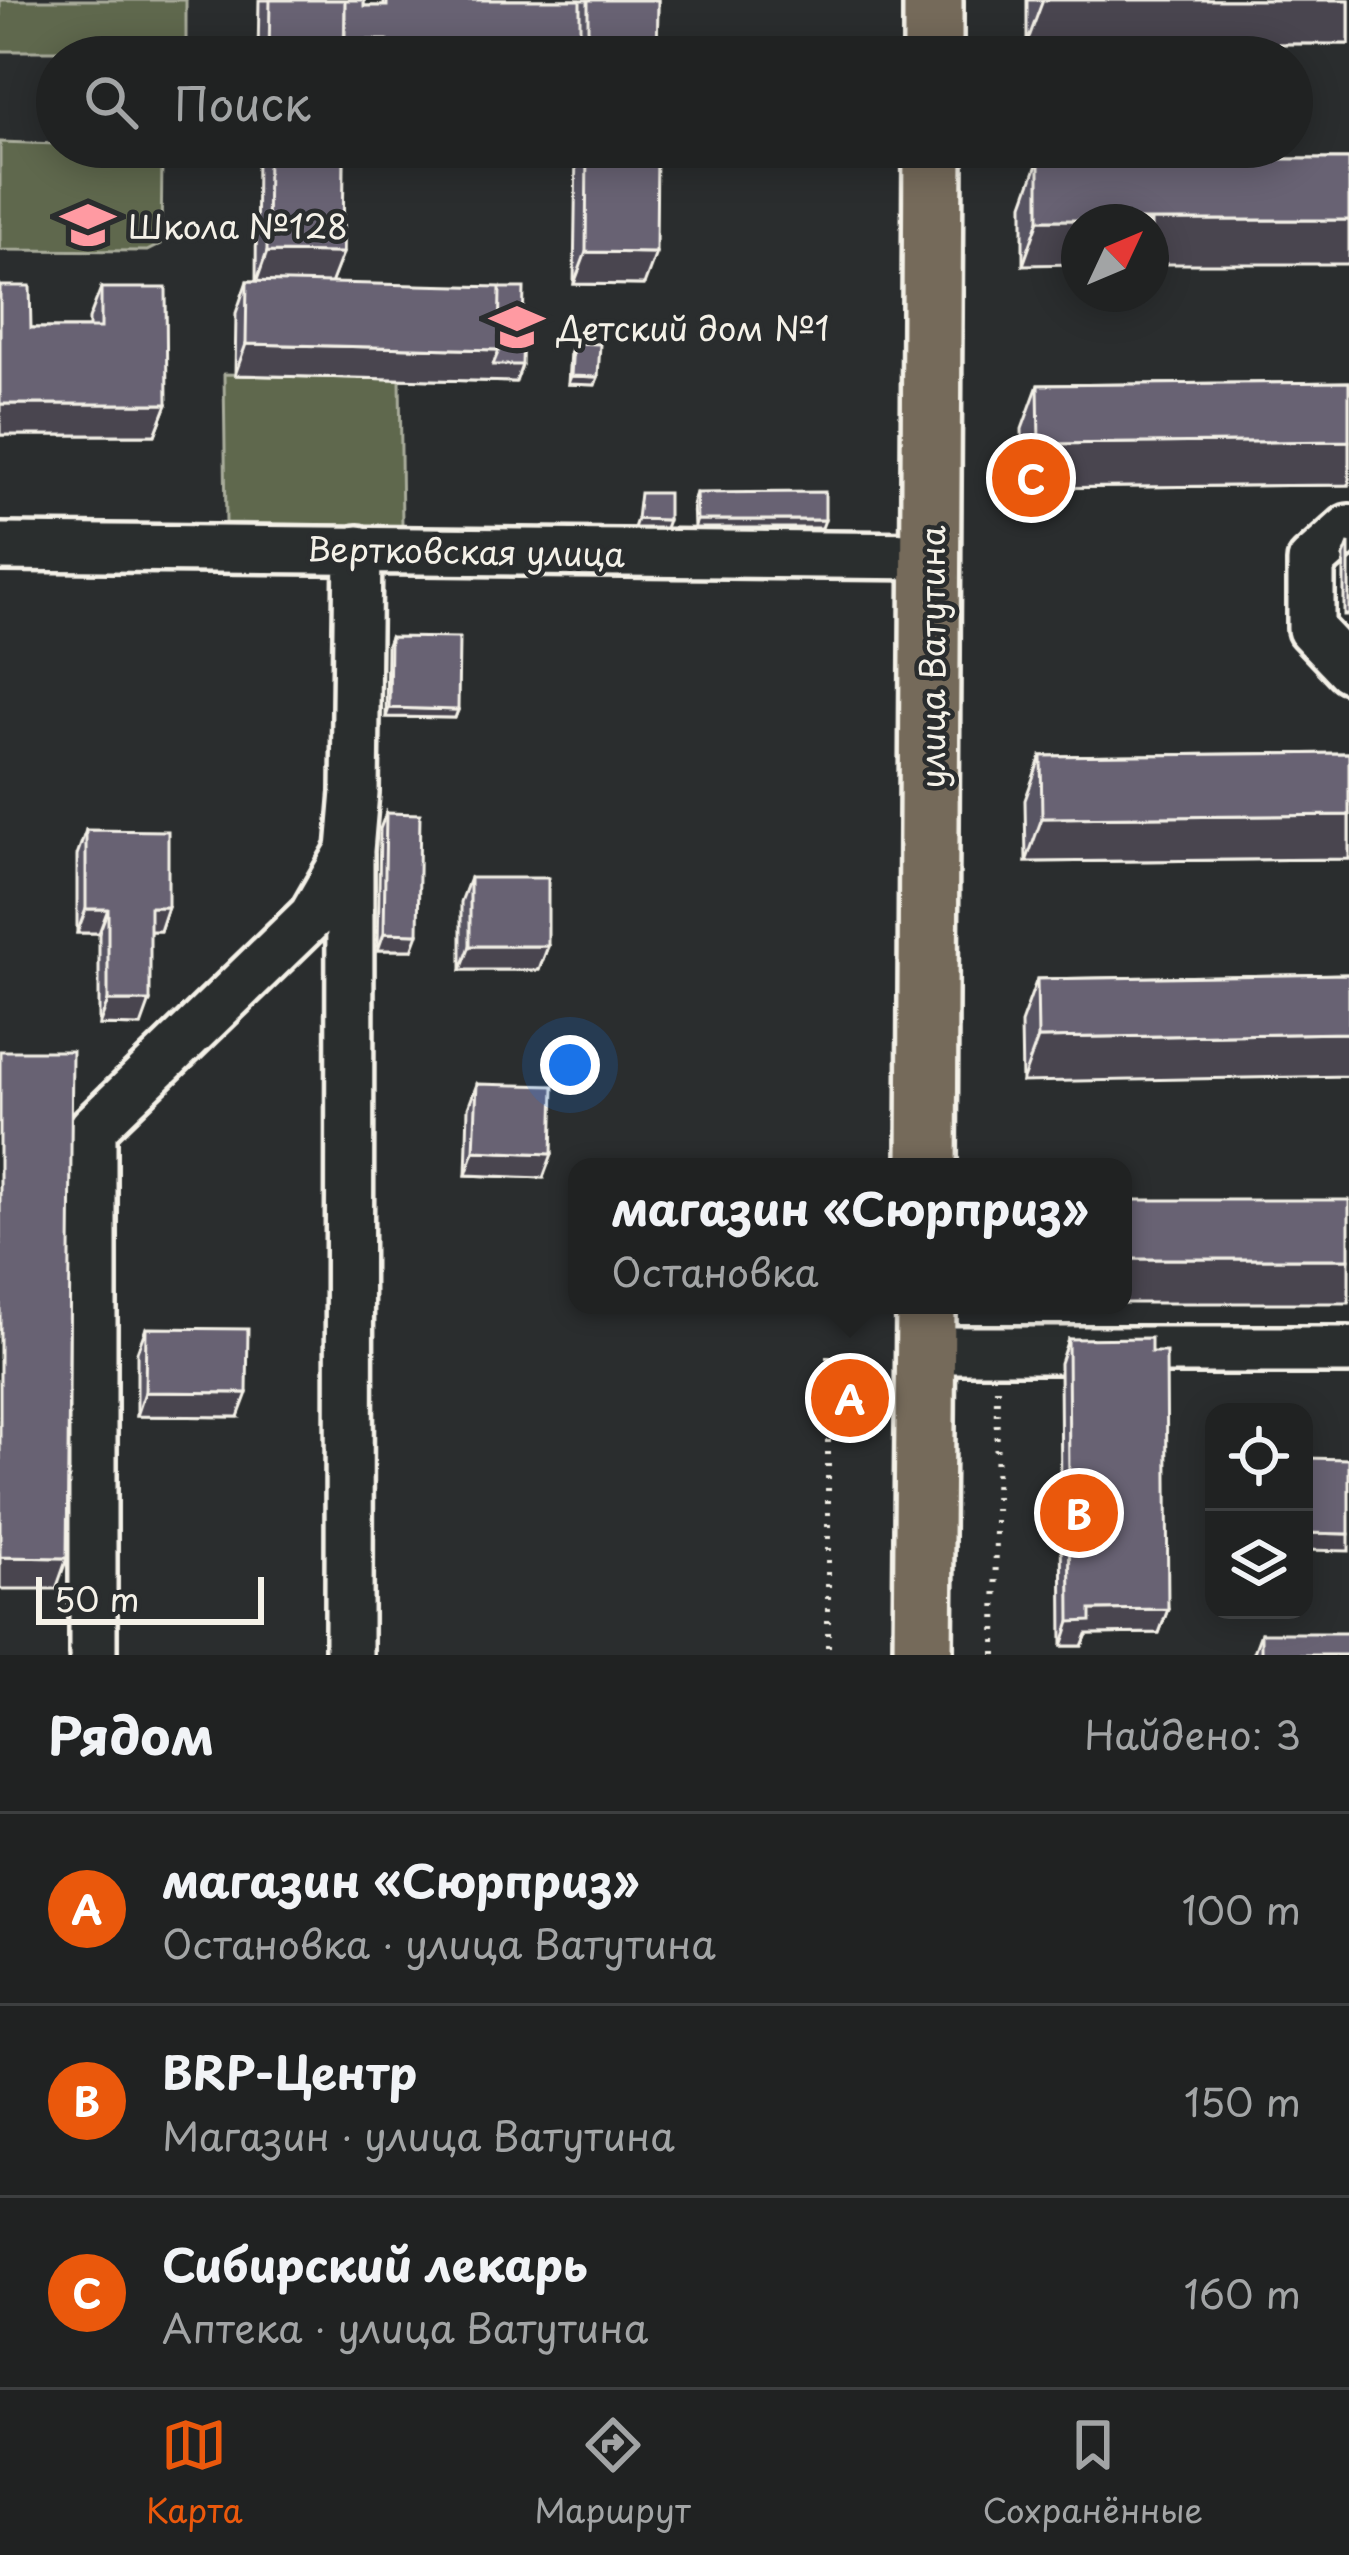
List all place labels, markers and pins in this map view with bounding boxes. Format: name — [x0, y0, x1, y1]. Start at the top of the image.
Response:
school or university icon: Школа №128 — [59, 196, 117, 254]
place label: Школа №128 — [128, 200, 348, 250]
school or university icon: Детский дом №1 — [488, 298, 546, 356]
place label: Детский дом №1 — [556, 302, 830, 352]
pin: C — [992, 433, 1070, 523]
pin: A — [811, 1353, 889, 1443]
pin: B — [1040, 1468, 1118, 1558]

